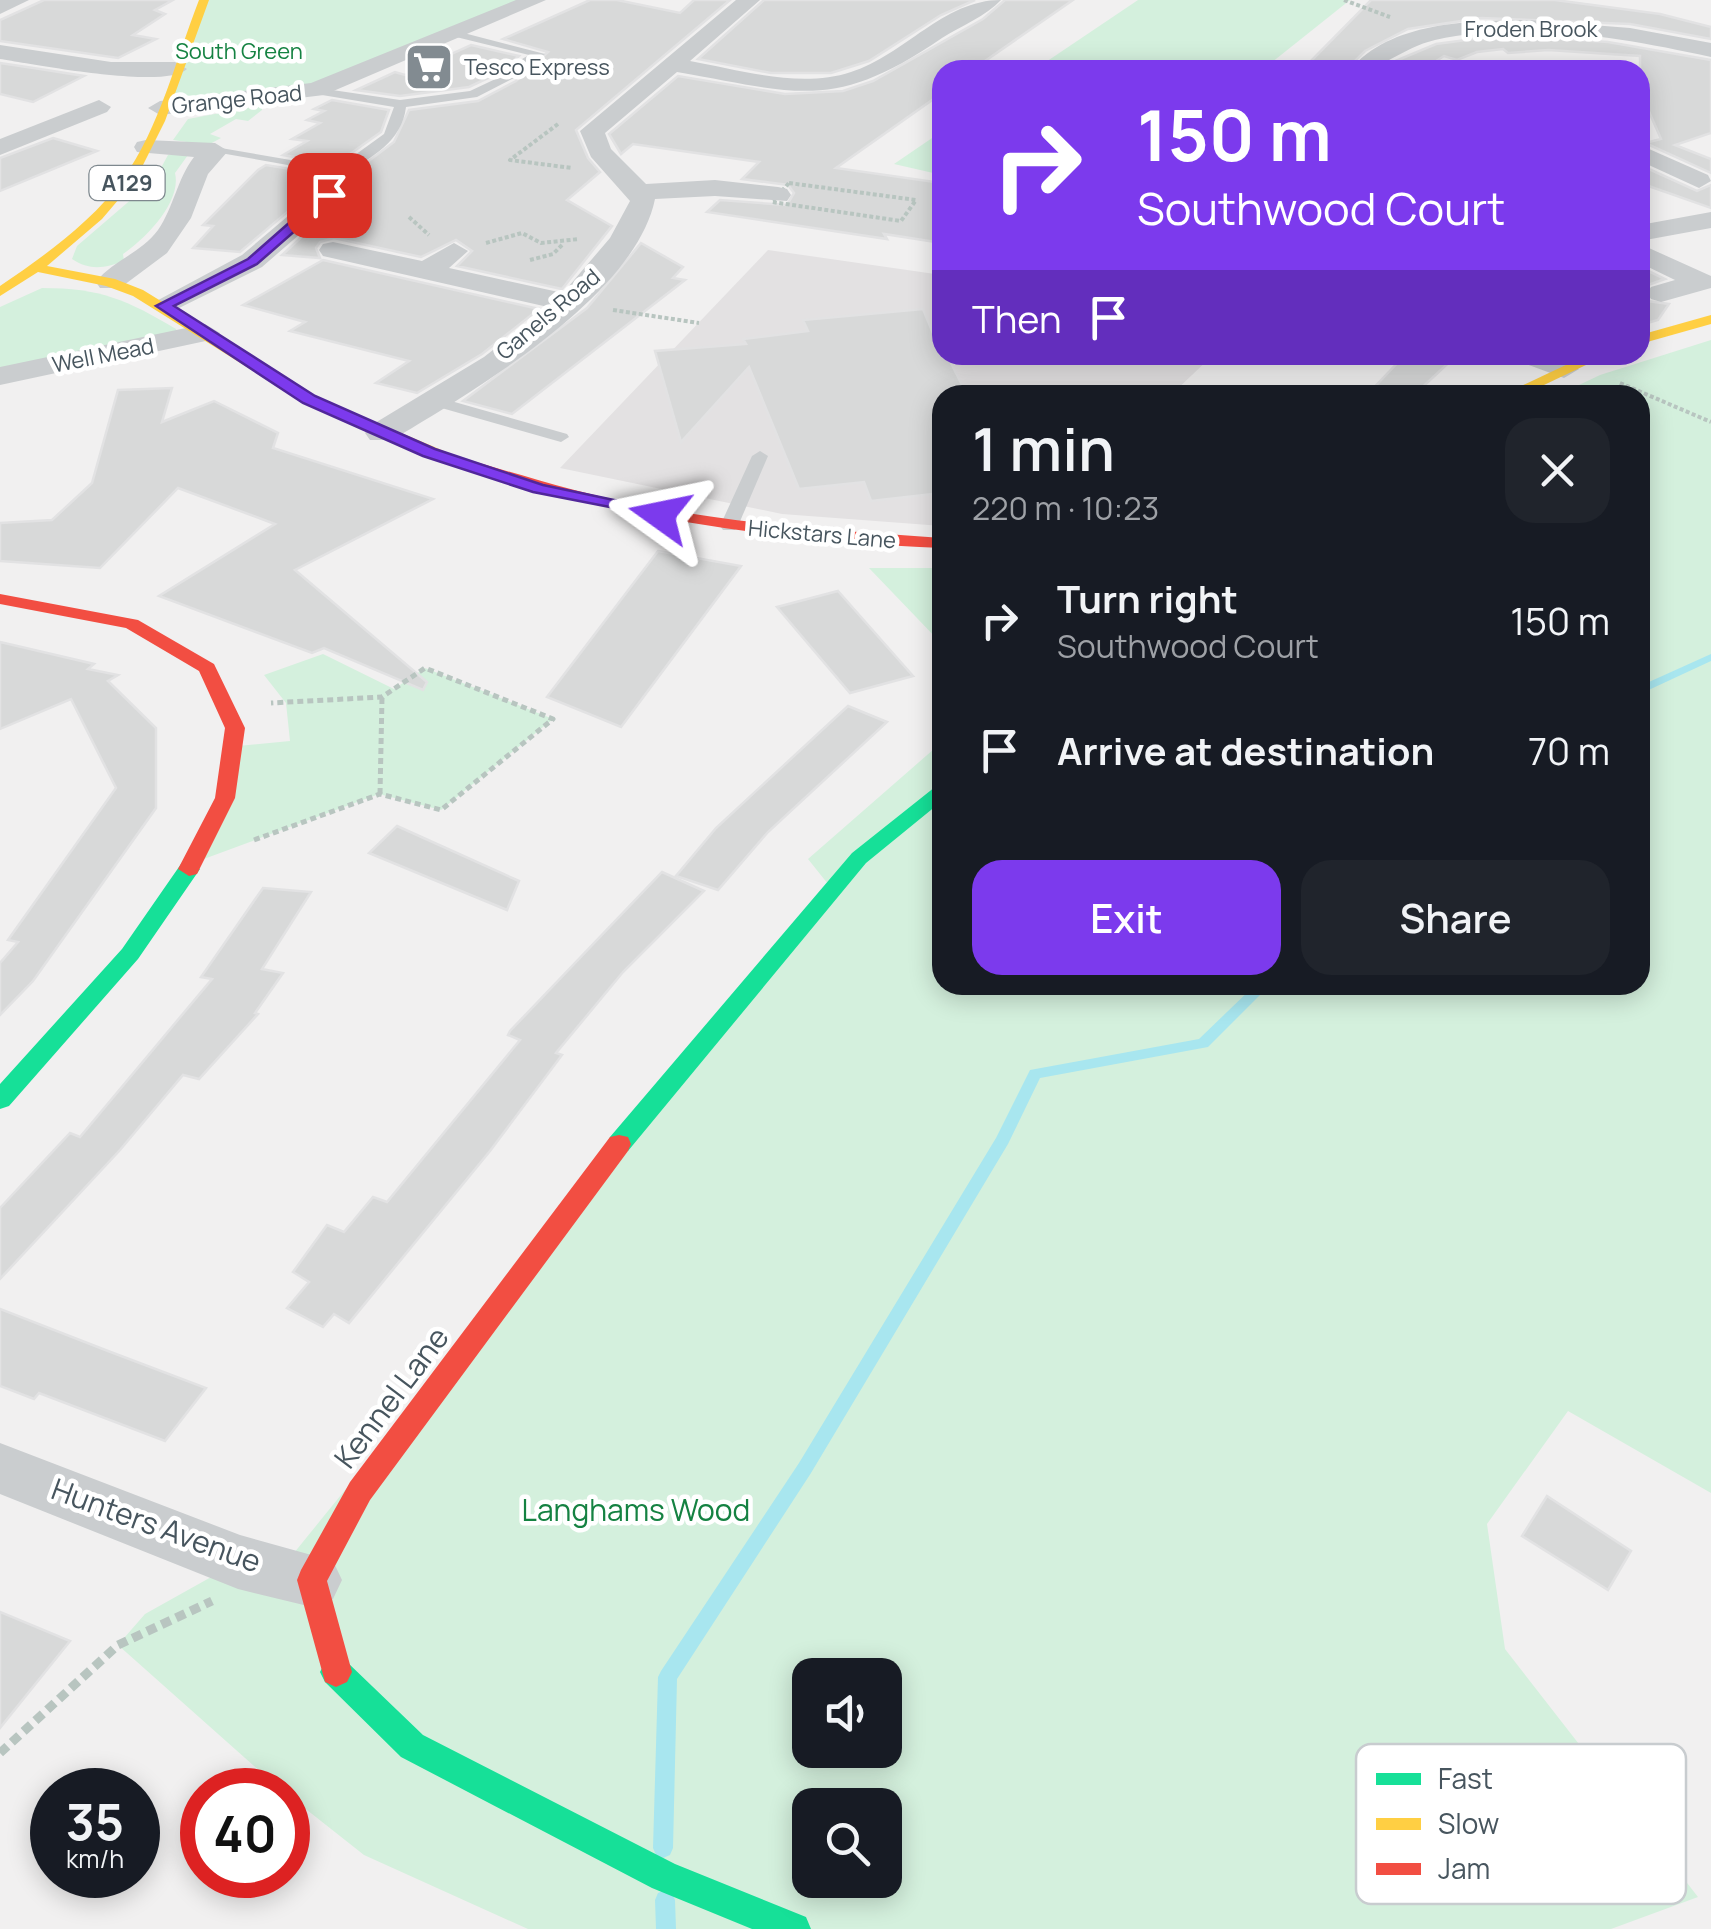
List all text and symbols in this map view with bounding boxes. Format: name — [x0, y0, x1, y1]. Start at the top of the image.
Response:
street label: Froden Brook — [1465, 14, 1599, 44]
park label: South Green — [175, 36, 303, 66]
supermarket icon: Tesco Express — [403, 41, 455, 93]
place label: Tesco Express — [464, 52, 610, 82]
street label: Grange Road — [170, 77, 304, 121]
text: 150 m — [1137, 86, 1332, 182]
icon: right — [972, 100, 1102, 230]
pin — [287, 153, 372, 238]
road number: A129 — [90, 166, 164, 200]
icon: arrive — [302, 168, 357, 223]
text: Southwood Court — [1137, 177, 1505, 239]
street label: Ganels Road — [490, 262, 606, 366]
icon: arrive — [1081, 290, 1136, 345]
text: Then — [972, 292, 1061, 344]
street label: Well Mead — [49, 330, 157, 380]
text: 1 min — [972, 407, 1115, 489]
button: close — [1505, 418, 1610, 523]
position arrow — [608, 463, 712, 567]
text: 220 m · 10:23 — [972, 486, 1159, 530]
street label: Hickstars Lane — [747, 513, 897, 555]
text: Turn right — [1057, 572, 1238, 624]
icon: right — [972, 593, 1027, 648]
text: 150 m — [1510, 594, 1610, 646]
text: Southwood Court — [1057, 624, 1319, 668]
icon: arrive — [972, 723, 1027, 778]
text: Arrive at destination — [1057, 724, 1434, 776]
text: 70 m — [1528, 724, 1610, 776]
button: Exit — [972, 860, 1281, 975]
button: Share — [1301, 860, 1610, 975]
street label: Kennel Lane — [324, 1318, 457, 1476]
street label: Hunters Avenue — [46, 1468, 267, 1581]
park label: Langhams Wood — [522, 1489, 750, 1530]
map controls — [792, 1658, 902, 1898]
button: sound — [792, 1658, 902, 1768]
legend — [1356, 1744, 1686, 1904]
text: Fast — [1438, 1759, 1493, 1797]
speed limit sign: 40 — [180, 1768, 310, 1898]
text: 35 — [66, 1787, 124, 1855]
button: search — [792, 1788, 902, 1898]
text: Slow — [1438, 1804, 1499, 1842]
text: km/h — [66, 1841, 124, 1876]
text: Jam — [1438, 1849, 1490, 1887]

